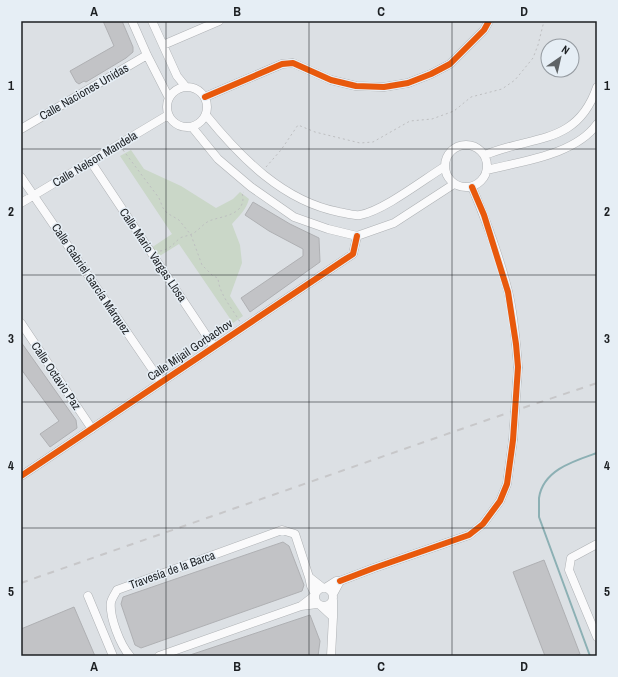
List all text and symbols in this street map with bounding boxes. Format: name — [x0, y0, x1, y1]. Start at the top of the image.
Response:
text: A — [90, 3, 98, 20]
text: B — [233, 3, 241, 20]
text: C — [377, 3, 385, 20]
text: D — [520, 3, 528, 20]
north arrow — [540, 38, 580, 78]
text: N — [559, 42, 572, 57]
street label: Calle Naciones Unidas — [36, 60, 132, 124]
text: 1 — [8, 77, 14, 94]
text: 1 — [604, 77, 610, 94]
street label: Calle Nelson Mandela — [50, 127, 141, 191]
text: 2 — [8, 203, 14, 220]
text: 2 — [604, 203, 610, 220]
street label: Calle Mario Vargas Llosa — [116, 205, 191, 305]
street label: Calle Gabriel García Márquez — [48, 220, 134, 338]
street label: Calle Mijail Gorbachov — [144, 315, 236, 384]
text: 3 — [8, 330, 14, 347]
text: 3 — [604, 330, 610, 347]
street label: Calle Octavio Paz — [27, 339, 85, 413]
text: 4 — [8, 457, 14, 474]
text: 4 — [604, 457, 610, 474]
street label: Travesía de la Barca — [127, 547, 218, 593]
text: 5 — [8, 583, 14, 600]
text: 5 — [604, 583, 610, 600]
text: A — [90, 658, 98, 675]
text: B — [233, 658, 241, 675]
text: C — [377, 658, 385, 675]
text: D — [520, 658, 528, 675]

